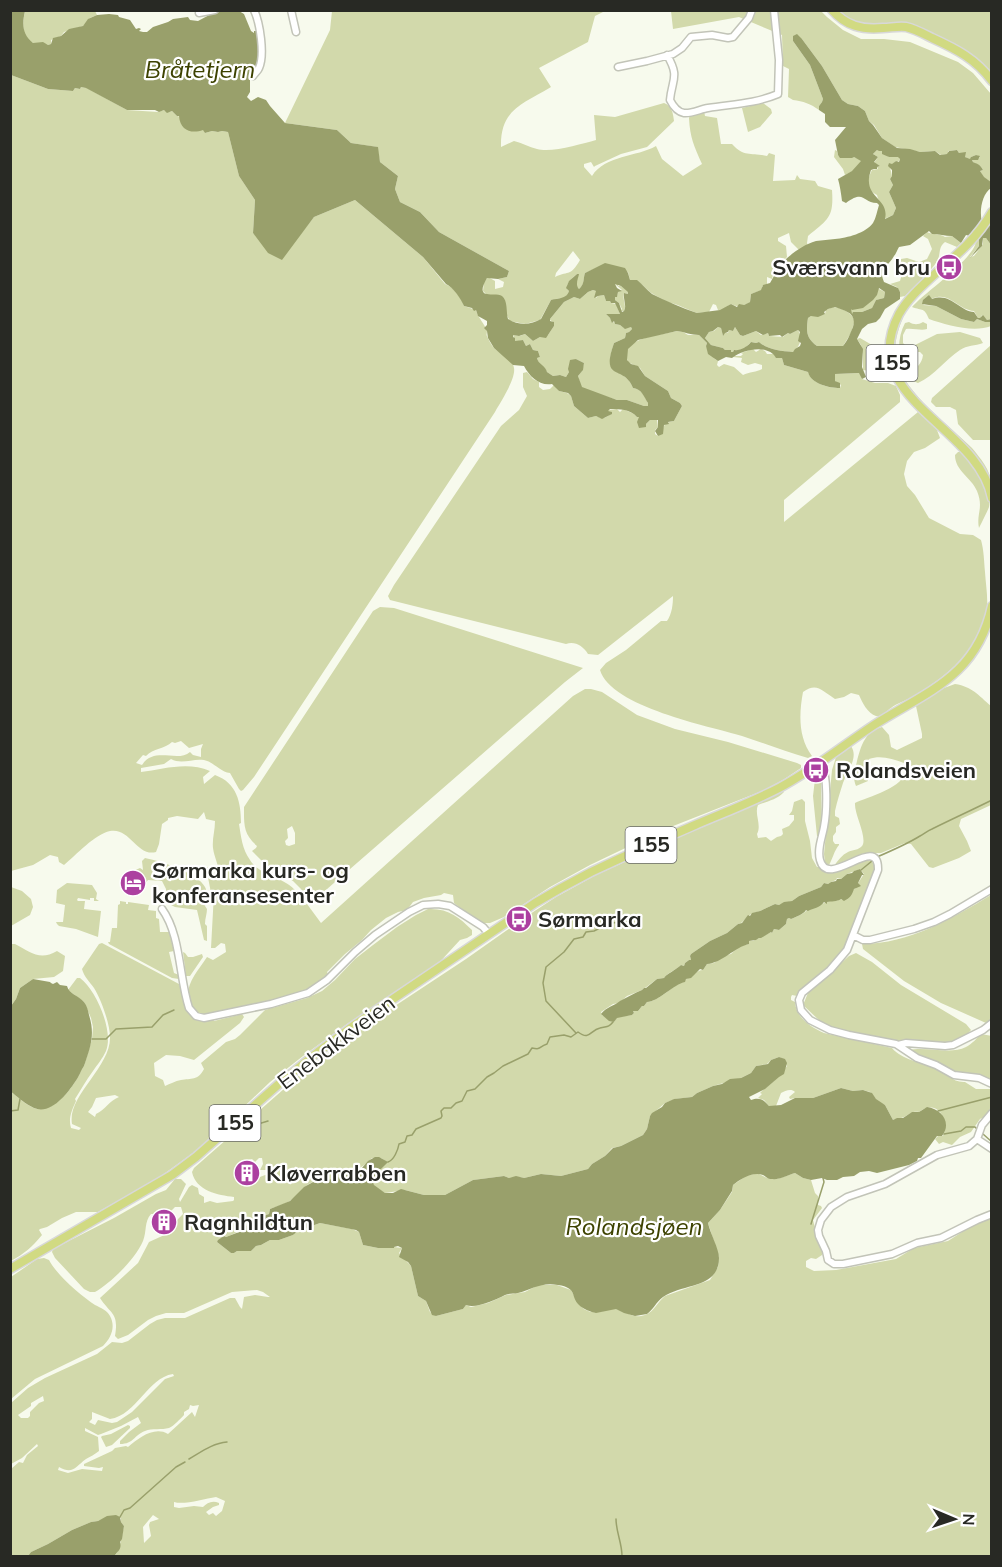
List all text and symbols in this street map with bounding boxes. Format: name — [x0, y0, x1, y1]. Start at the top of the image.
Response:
water label: Bråtetjern — [145, 54, 255, 84]
bus stop icon: Sværsvann bru — [934, 252, 964, 282]
place label: Sværsvann bru — [772, 253, 930, 281]
road number: 155 — [866, 345, 918, 381]
bus stop icon: Rolandsveien — [801, 755, 831, 785]
place label: Rolandsveien — [836, 756, 976, 784]
road number: 155 — [626, 827, 676, 863]
place label: Sørmarka kurs- og konferansesenter — [152, 856, 349, 909]
hotel icon: Sørmarka kurs- og konferansesenter — [118, 868, 148, 898]
bus stop icon: Sørmarka — [504, 904, 534, 934]
place label: Sørmarka — [538, 905, 642, 933]
street label: Enebakkveien — [272, 989, 400, 1095]
road number: 155 — [210, 1105, 260, 1141]
building icon: Kløverrabben — [232, 1158, 262, 1188]
place label: Kløverrabben — [266, 1159, 406, 1187]
building icon: Ragnhildtun — [149, 1207, 179, 1237]
place label: Ragnhildtun — [184, 1208, 313, 1236]
water label: Rolandsjøen — [565, 1211, 703, 1241]
north arrow — [924, 1489, 984, 1549]
text: N — [959, 1513, 979, 1526]

